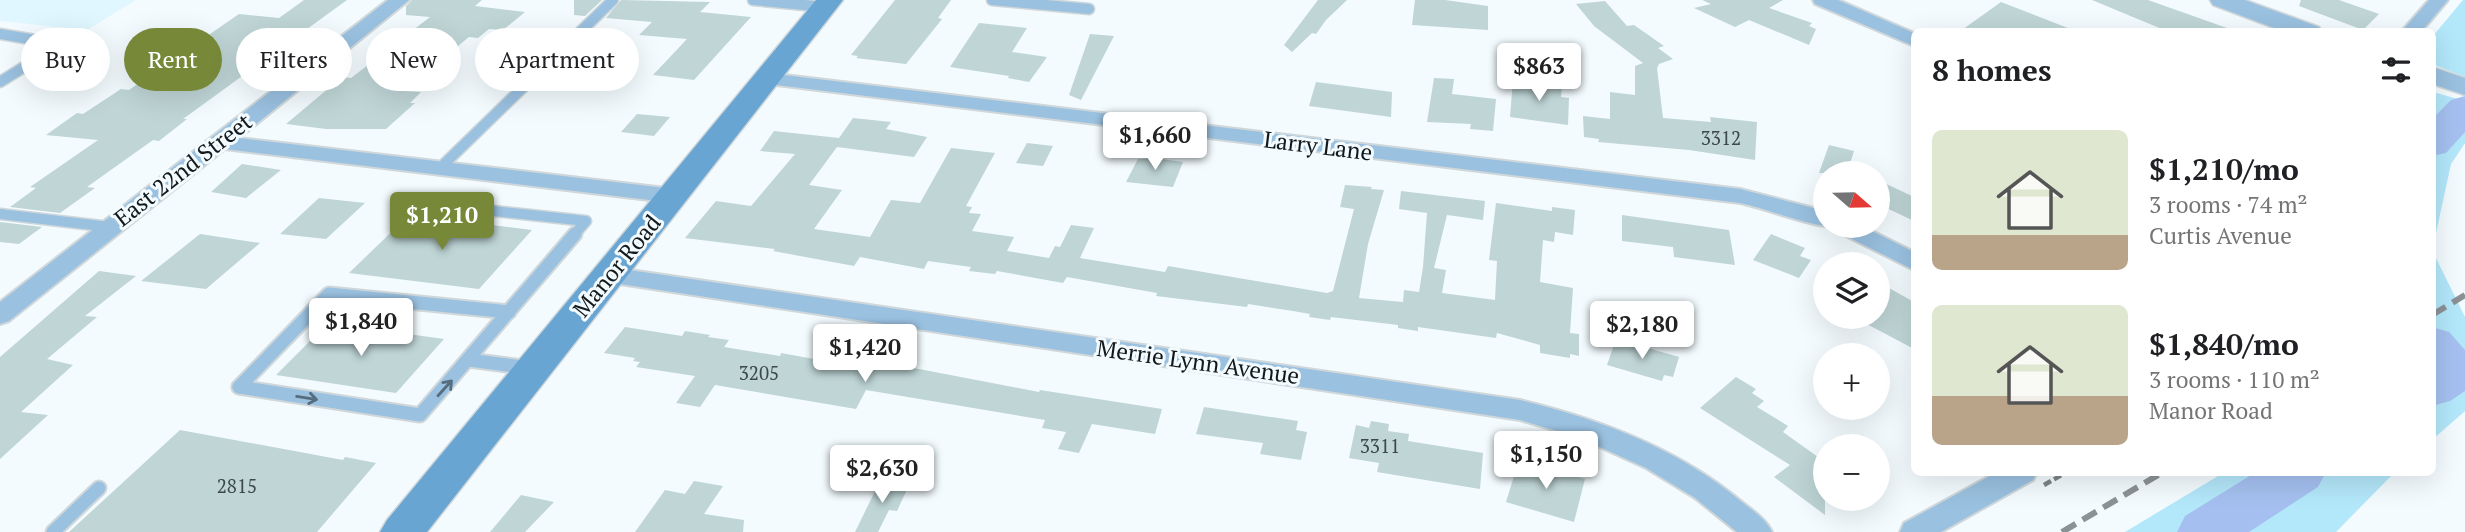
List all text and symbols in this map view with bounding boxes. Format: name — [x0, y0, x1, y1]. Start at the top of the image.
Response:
chip: Buy — [21, 28, 110, 91]
chip: Rent — [124, 28, 222, 91]
chip: Filters — [236, 28, 352, 91]
chip: New — [366, 28, 461, 91]
chip: Apartment — [475, 28, 639, 91]
pin: $863 — [1498, 43, 1580, 103]
text: $863 — [1513, 50, 1565, 81]
text: 8 homes — [1932, 50, 2051, 90]
icon: filters — [2377, 51, 2415, 89]
street label: East 22nd Street — [107, 106, 258, 233]
pin: $1,660 — [1098, 113, 1212, 172]
text: $1,660 — [1119, 119, 1191, 150]
street label: Larry Lane — [1262, 123, 1374, 168]
house number: 3312 — [1701, 125, 1741, 150]
text: $1,210/mo — [2149, 149, 2299, 189]
icon: home — [1988, 158, 2072, 242]
north arrow — [1813, 161, 1890, 238]
map controls — [1813, 161, 1890, 511]
text: 3 rooms · 74 m² — [2149, 189, 2308, 220]
pin: $1,210 — [385, 192, 499, 252]
text: $1,210 — [406, 199, 478, 230]
street label: Manor Road — [566, 208, 668, 323]
text: Curtis Avenue — [2149, 220, 2292, 251]
button: layers — [1813, 252, 1890, 329]
pin: $1,840 — [304, 298, 418, 358]
pin: $2,180 — [1585, 302, 1699, 361]
text: $1,840 — [325, 305, 397, 336]
text: $2,180 — [1606, 308, 1678, 339]
pin: $1,420 — [808, 324, 922, 384]
text: $1,840/mo — [2149, 324, 2299, 364]
text: $1,420 — [829, 331, 901, 362]
street label: Merrie Lynn Avenue — [1095, 332, 1301, 391]
icon: home — [1988, 333, 2072, 417]
button: + — [1813, 343, 1890, 420]
house number: 3205 — [739, 360, 779, 385]
text: 3 rooms · 110 m² — [2149, 364, 2320, 395]
one-way arrow — [436, 379, 452, 397]
one-way arrow — [295, 391, 318, 404]
text: Manor Road — [2149, 395, 2273, 426]
pin: $1,150 — [1489, 432, 1603, 491]
house number: 3311 — [1360, 433, 1400, 458]
button: − — [1813, 434, 1890, 511]
text: $1,150 — [1510, 438, 1582, 469]
pin: $2,630 — [825, 446, 939, 505]
text: $2,630 — [846, 452, 918, 483]
house number: 2815 — [217, 473, 257, 498]

